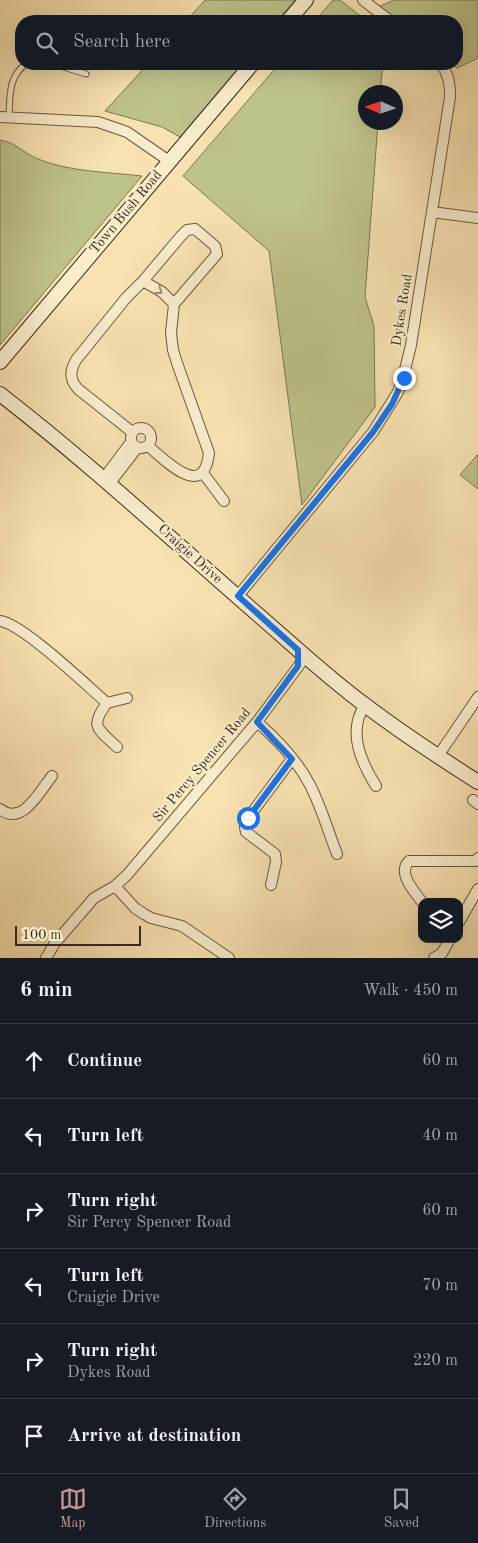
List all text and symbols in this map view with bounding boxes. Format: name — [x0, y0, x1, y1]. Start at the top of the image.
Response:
search box — [15, 15, 463, 70]
icon: search — [33, 29, 61, 57]
text: Search here — [73, 33, 170, 52]
north arrow — [358, 85, 403, 130]
street label: Town Bush Road — [87, 168, 165, 256]
street label: Dykes Road — [389, 273, 415, 347]
one-way arrow — [153, 285, 163, 294]
route end — [393, 367, 416, 390]
street label: Craigie Drive — [155, 522, 225, 586]
street label: Sir Percy Spencer Road — [150, 705, 254, 825]
route start — [237, 807, 260, 830]
map controls — [418, 898, 463, 943]
button: layers — [418, 898, 463, 943]
scale bar — [15, 923, 141, 946]
text: 100 m — [22, 928, 61, 942]
text: 6 min — [20, 980, 73, 1001]
text: Walk · 450 m — [363, 983, 458, 999]
icon: ahead — [20, 1047, 48, 1075]
text: Continue — [67, 1052, 142, 1071]
text: 60 m — [422, 1053, 458, 1069]
icon: left — [20, 1122, 48, 1150]
text: Turn left — [67, 1127, 144, 1146]
text: 40 m — [422, 1128, 458, 1144]
text: Turn right — [67, 1192, 157, 1211]
icon: right — [20, 1197, 48, 1225]
text: 60 m — [422, 1203, 458, 1219]
text: Sir Percy Spencer Road — [67, 1215, 231, 1231]
text: Turn left — [67, 1267, 144, 1286]
icon: left — [20, 1272, 48, 1300]
text: 70 m — [422, 1278, 458, 1294]
text: Craigie Drive — [67, 1290, 160, 1306]
text: Turn right — [67, 1342, 157, 1361]
icon: right — [20, 1347, 48, 1375]
text: 220 m — [413, 1353, 458, 1369]
text: Dykes Road — [67, 1365, 151, 1381]
icon: arrive — [20, 1422, 48, 1450]
text: Arrive at destination — [67, 1427, 241, 1446]
tab: Map — [59, 1485, 87, 1532]
tab: Directions — [204, 1485, 266, 1532]
tab: Saved — [384, 1485, 419, 1532]

